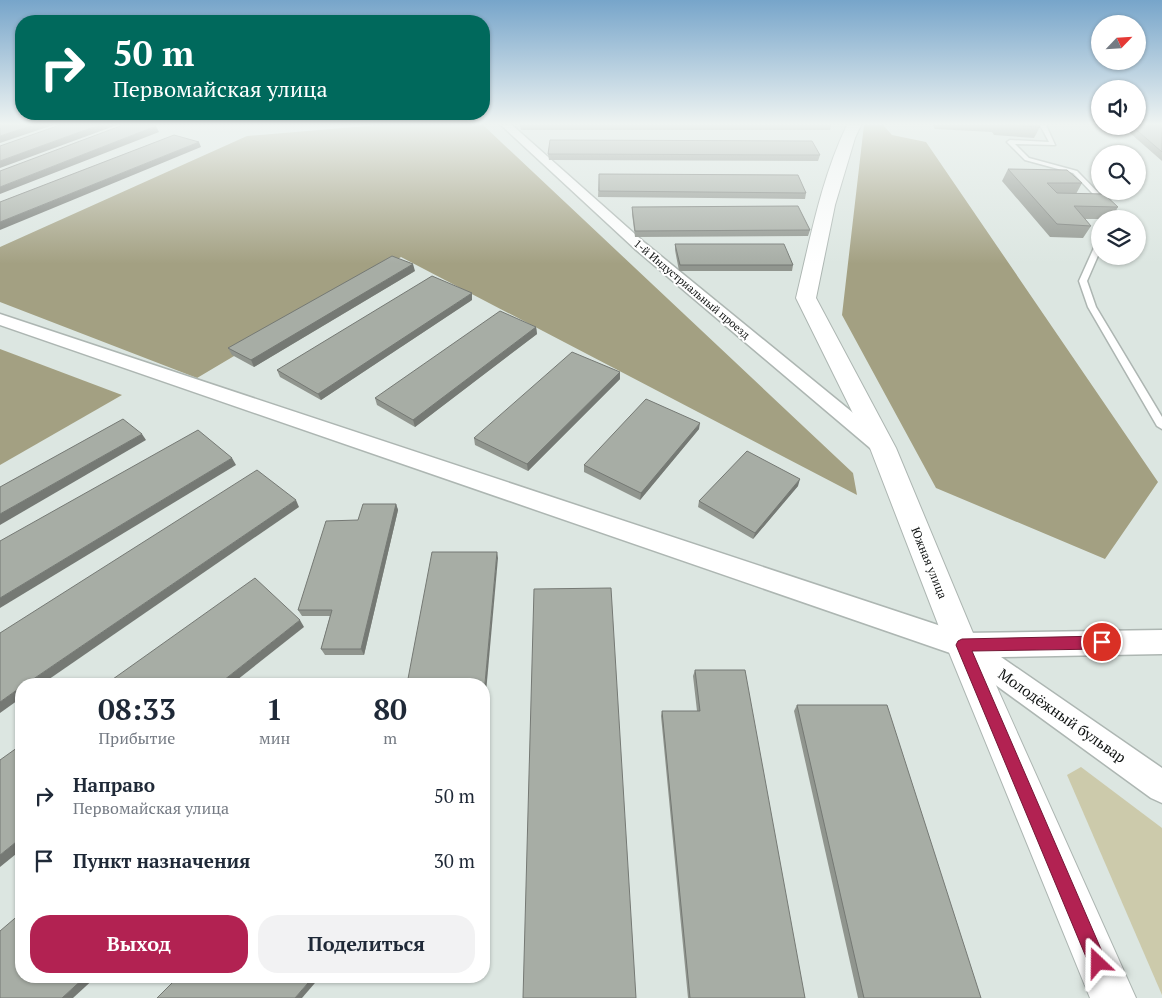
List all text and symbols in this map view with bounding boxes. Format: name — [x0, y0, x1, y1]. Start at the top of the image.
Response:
north arrow — [1091, 15, 1146, 70]
map controls — [1091, 15, 1146, 265]
text: 50 m — [113, 30, 194, 76]
icon: right — [30, 35, 95, 100]
text: Первомайская улица — [113, 74, 328, 103]
button: sound — [1091, 80, 1146, 135]
button: search — [1091, 145, 1146, 200]
button: layers — [1091, 210, 1146, 265]
street label: 1-й Индустриальный проезд — [631, 236, 753, 342]
street label: Южная улица — [908, 525, 951, 601]
pin — [1081, 621, 1123, 663]
icon: arrive — [1088, 628, 1116, 656]
street label: Молодёжный бульвар — [995, 663, 1131, 767]
text: 08:33 — [98, 689, 176, 729]
text: 1 — [266, 689, 283, 729]
text: 80 — [373, 689, 407, 729]
text: Прибытие — [99, 727, 175, 749]
text: мин — [259, 727, 290, 749]
text: m — [383, 727, 397, 749]
text: Направо — [73, 772, 155, 797]
icon: right — [30, 782, 58, 810]
text: 50 m — [434, 783, 475, 808]
text: Первомайская улица — [73, 797, 229, 819]
icon: arrive — [30, 847, 58, 875]
text: Пункт назначения — [73, 848, 250, 873]
text: 30 m — [434, 848, 475, 873]
button: Выход — [30, 915, 248, 973]
button: Поделиться — [258, 915, 475, 973]
position arrow — [1071, 936, 1123, 988]

